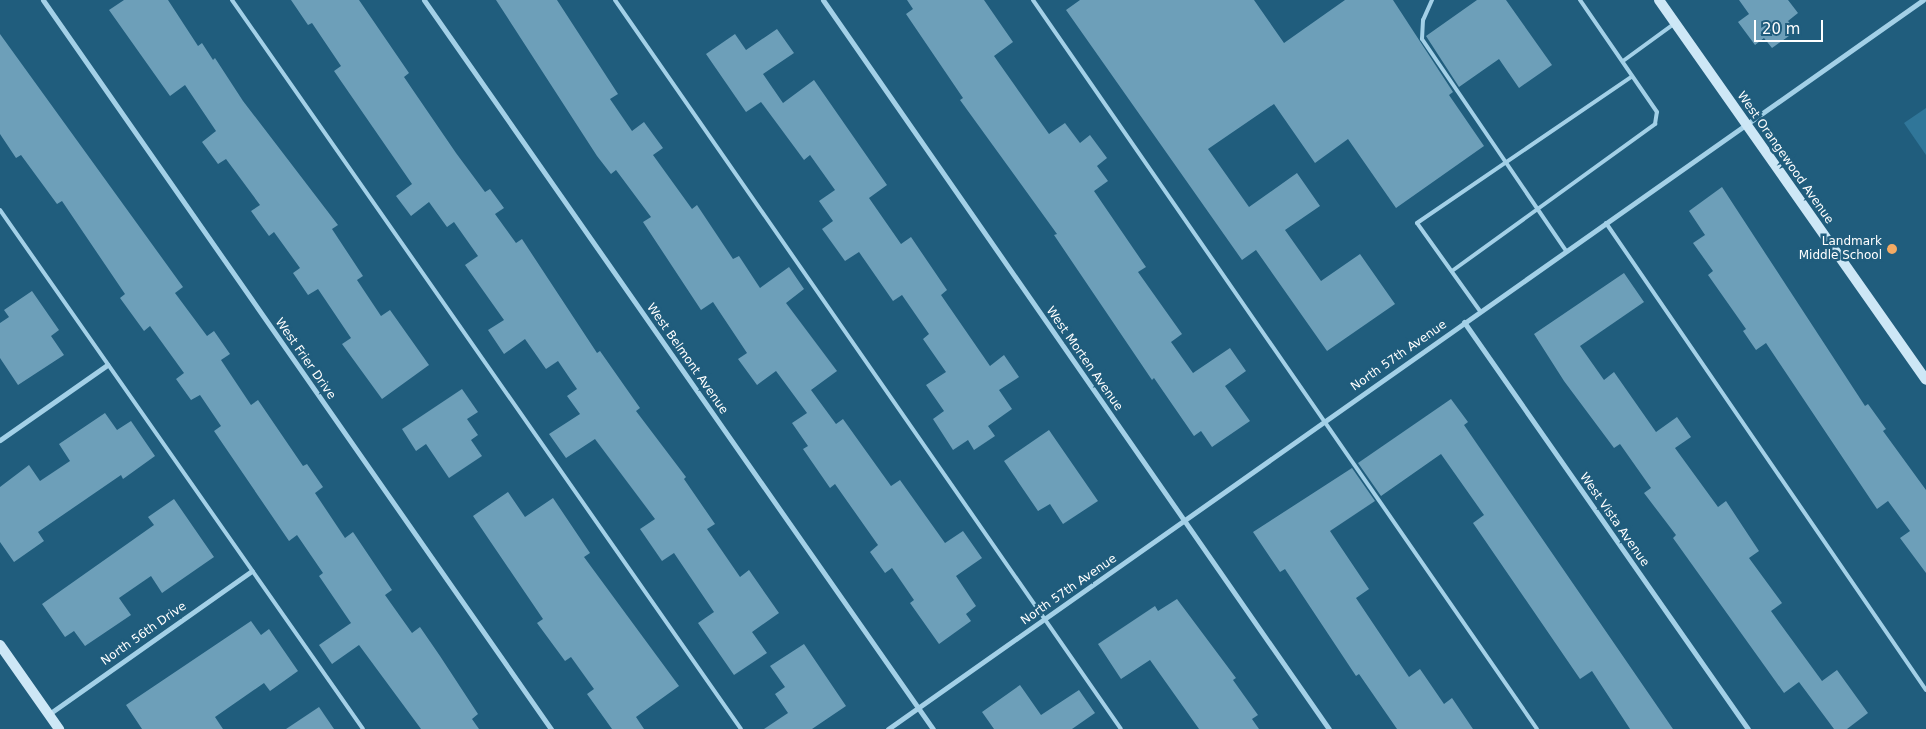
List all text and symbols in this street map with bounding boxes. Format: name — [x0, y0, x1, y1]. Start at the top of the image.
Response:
scale bar — [1756, 10, 1825, 42]
text: 20 m — [1762, 20, 1800, 38]
street label: West Orangewood Avenue — [1734, 89, 1836, 227]
place label: Landmark Middle School — [1799, 235, 1882, 263]
marker: Landmark Middle School — [1886, 243, 1898, 255]
street label: West Belmont Avenue — [643, 301, 731, 417]
street label: West Morten Avenue — [1043, 304, 1125, 414]
street label: West Frier Drive — [272, 316, 338, 402]
street label: North 57th Avenue — [1348, 318, 1450, 394]
street label: West Vista Avenue — [1576, 470, 1652, 570]
street label: North 57th Avenue — [1018, 552, 1120, 628]
street label: North 56th Drive — [99, 599, 189, 669]

